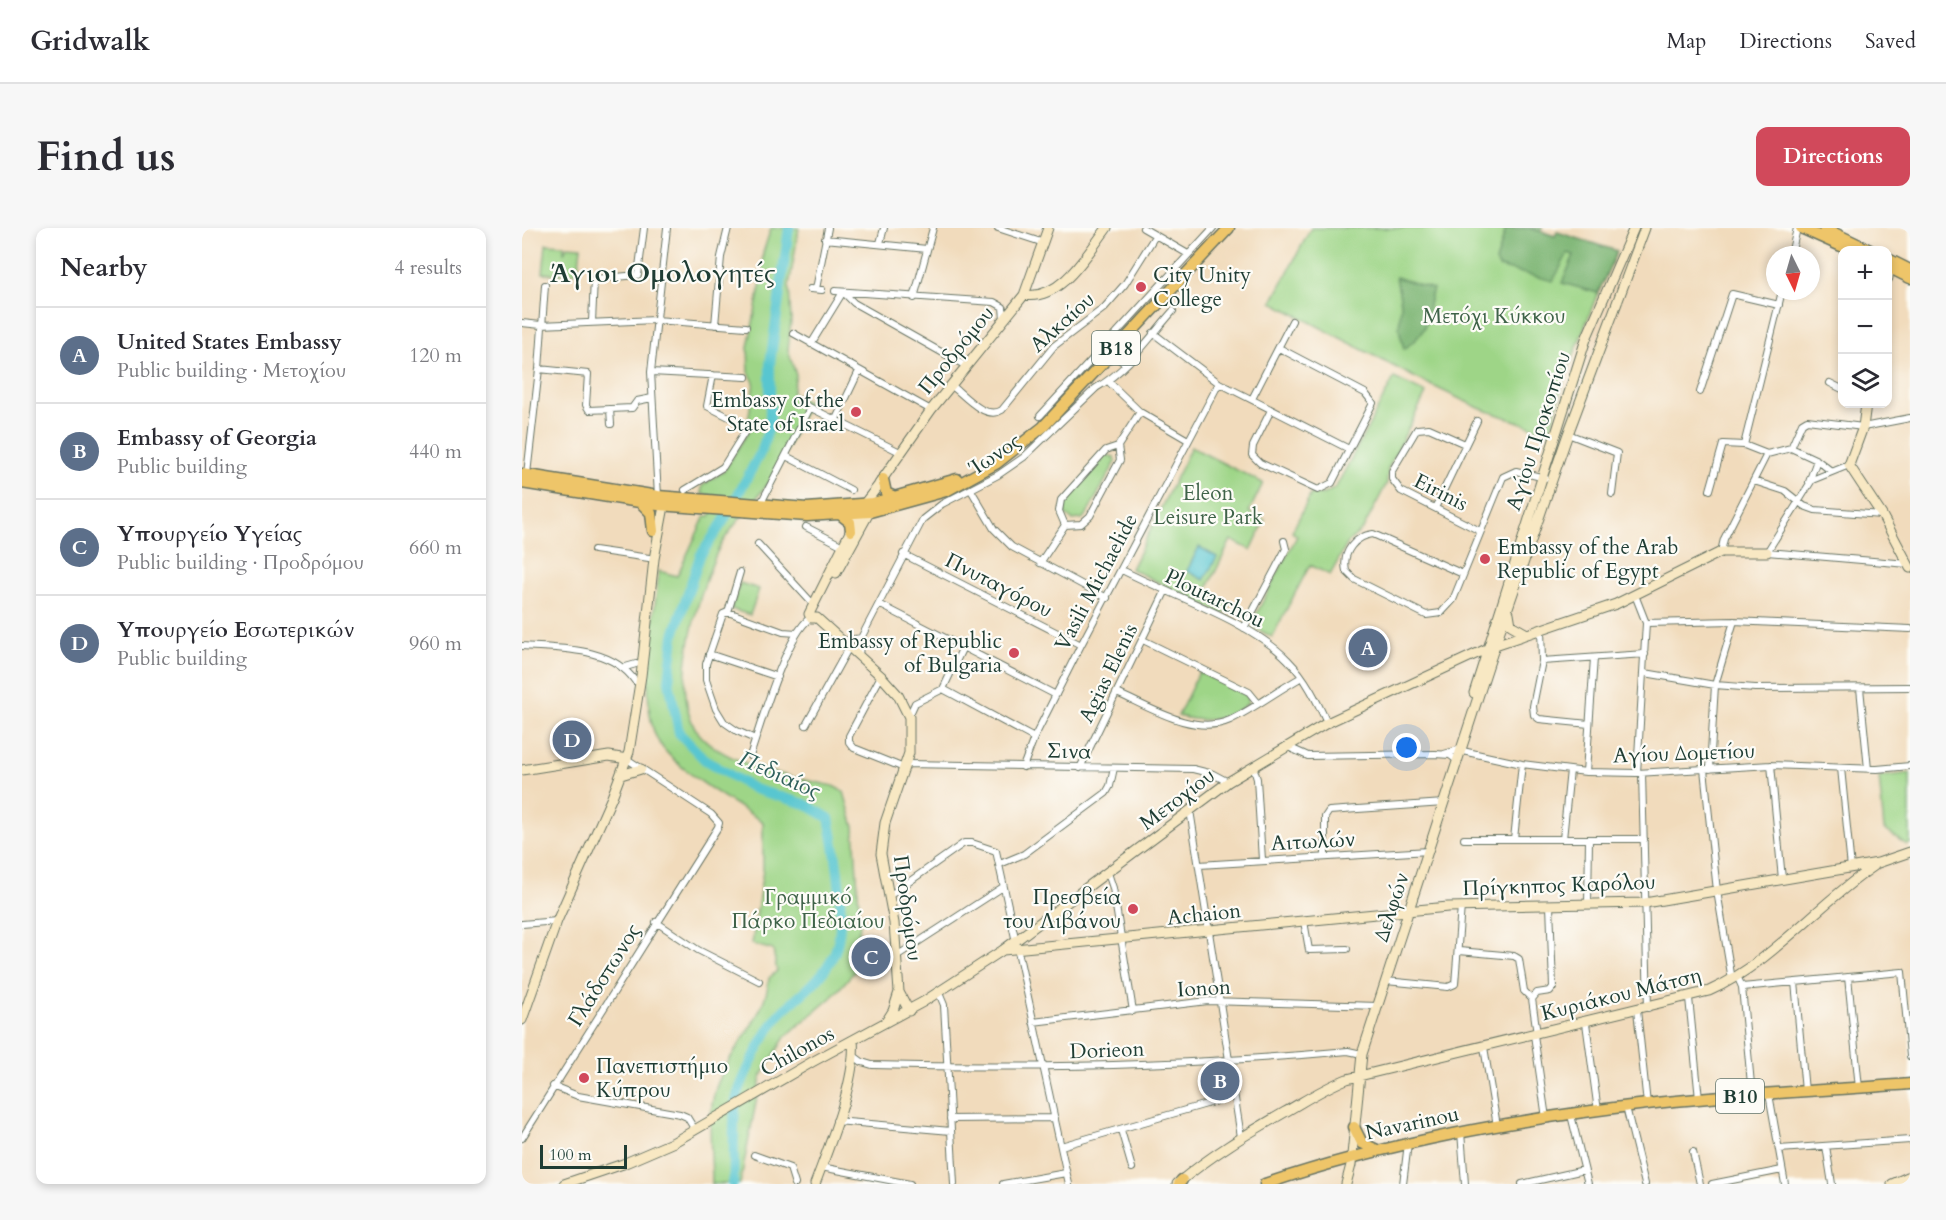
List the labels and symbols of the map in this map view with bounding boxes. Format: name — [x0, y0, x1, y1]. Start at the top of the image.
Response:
north arrow — [1766, 246, 1820, 300]
district label: Άγιοι Ομολογητές — [549, 255, 776, 292]
place label: City Unity College — [1153, 261, 1251, 314]
marker: City Unity College — [1134, 280, 1148, 294]
street label: Αλκαίου — [1024, 285, 1101, 359]
street label: Προδρόμου — [912, 300, 1001, 401]
park label: Μετόχι Κύκκου — [1422, 302, 1566, 331]
road number: B18 — [1092, 331, 1140, 365]
street label: Αγίου Προκοπίου — [1499, 348, 1578, 514]
place label: Embassy of the State of Israel — [711, 386, 844, 439]
marker: Embassy of the State of Israel — [849, 405, 863, 419]
street label: Ίωνος — [963, 427, 1027, 483]
street label: Eirinis — [1409, 467, 1473, 518]
park label: Eleon Leisure Park — [1153, 479, 1264, 532]
street label: Vasili Michaelide — [1048, 508, 1145, 656]
place label: Embassy of the Arab Republic of Egypt — [1497, 533, 1679, 586]
street label: Πνυταγόρου — [940, 546, 1057, 625]
marker: Embassy of the Arab Republic of Egypt — [1478, 552, 1492, 566]
street label: Ploutarchou — [1160, 562, 1270, 635]
street label: Agias Elenis — [1072, 619, 1145, 728]
pin: A — [1348, 626, 1388, 670]
place label: Embassy of Republic of Bulgaria — [818, 627, 1002, 680]
marker: Embassy of Republic of Bulgaria — [1007, 646, 1021, 660]
pin: D — [553, 718, 592, 762]
your location — [1392, 733, 1421, 762]
street label: Σινα — [1047, 737, 1092, 766]
street label: Αγίου Δομετίου — [1613, 737, 1755, 770]
water label: Πεδιαίος — [734, 743, 826, 806]
street label: Μετοχίου — [1134, 761, 1221, 837]
street label: Αιτωλών — [1270, 825, 1356, 858]
street label: Προδρόμου — [886, 853, 929, 963]
street label: Πρίγκηπος Καρόλου — [1462, 868, 1656, 903]
street label: Δελφών — [1367, 869, 1416, 945]
park label: Γραμμικό Πάρκο Πεδιαίου — [731, 883, 885, 936]
place label: Πρεσβεία του Λιβάνου — [1003, 883, 1121, 936]
street label: Achaion — [1166, 896, 1243, 933]
marker: Πρεσβεία του Λιβάνου — [1126, 902, 1140, 916]
street label: Γλάδστωνος — [561, 918, 648, 1032]
pin: C — [852, 934, 890, 980]
street label: Κυριάκου Μάτση — [1538, 961, 1704, 1028]
street label: Ionon — [1176, 973, 1232, 1004]
street label: Chilonos — [755, 1019, 839, 1084]
street label: Dorieon — [1069, 1035, 1145, 1066]
place label: Πανεπιστήμιο Κύπρου — [596, 1052, 728, 1105]
pin: B — [1200, 1058, 1240, 1104]
marker: Πανεπιστήμιο Κύπρου — [577, 1071, 591, 1085]
road number: B10 — [1716, 1079, 1764, 1113]
street label: Navarinou — [1363, 1099, 1462, 1148]
scale bar — [540, 1142, 627, 1170]

